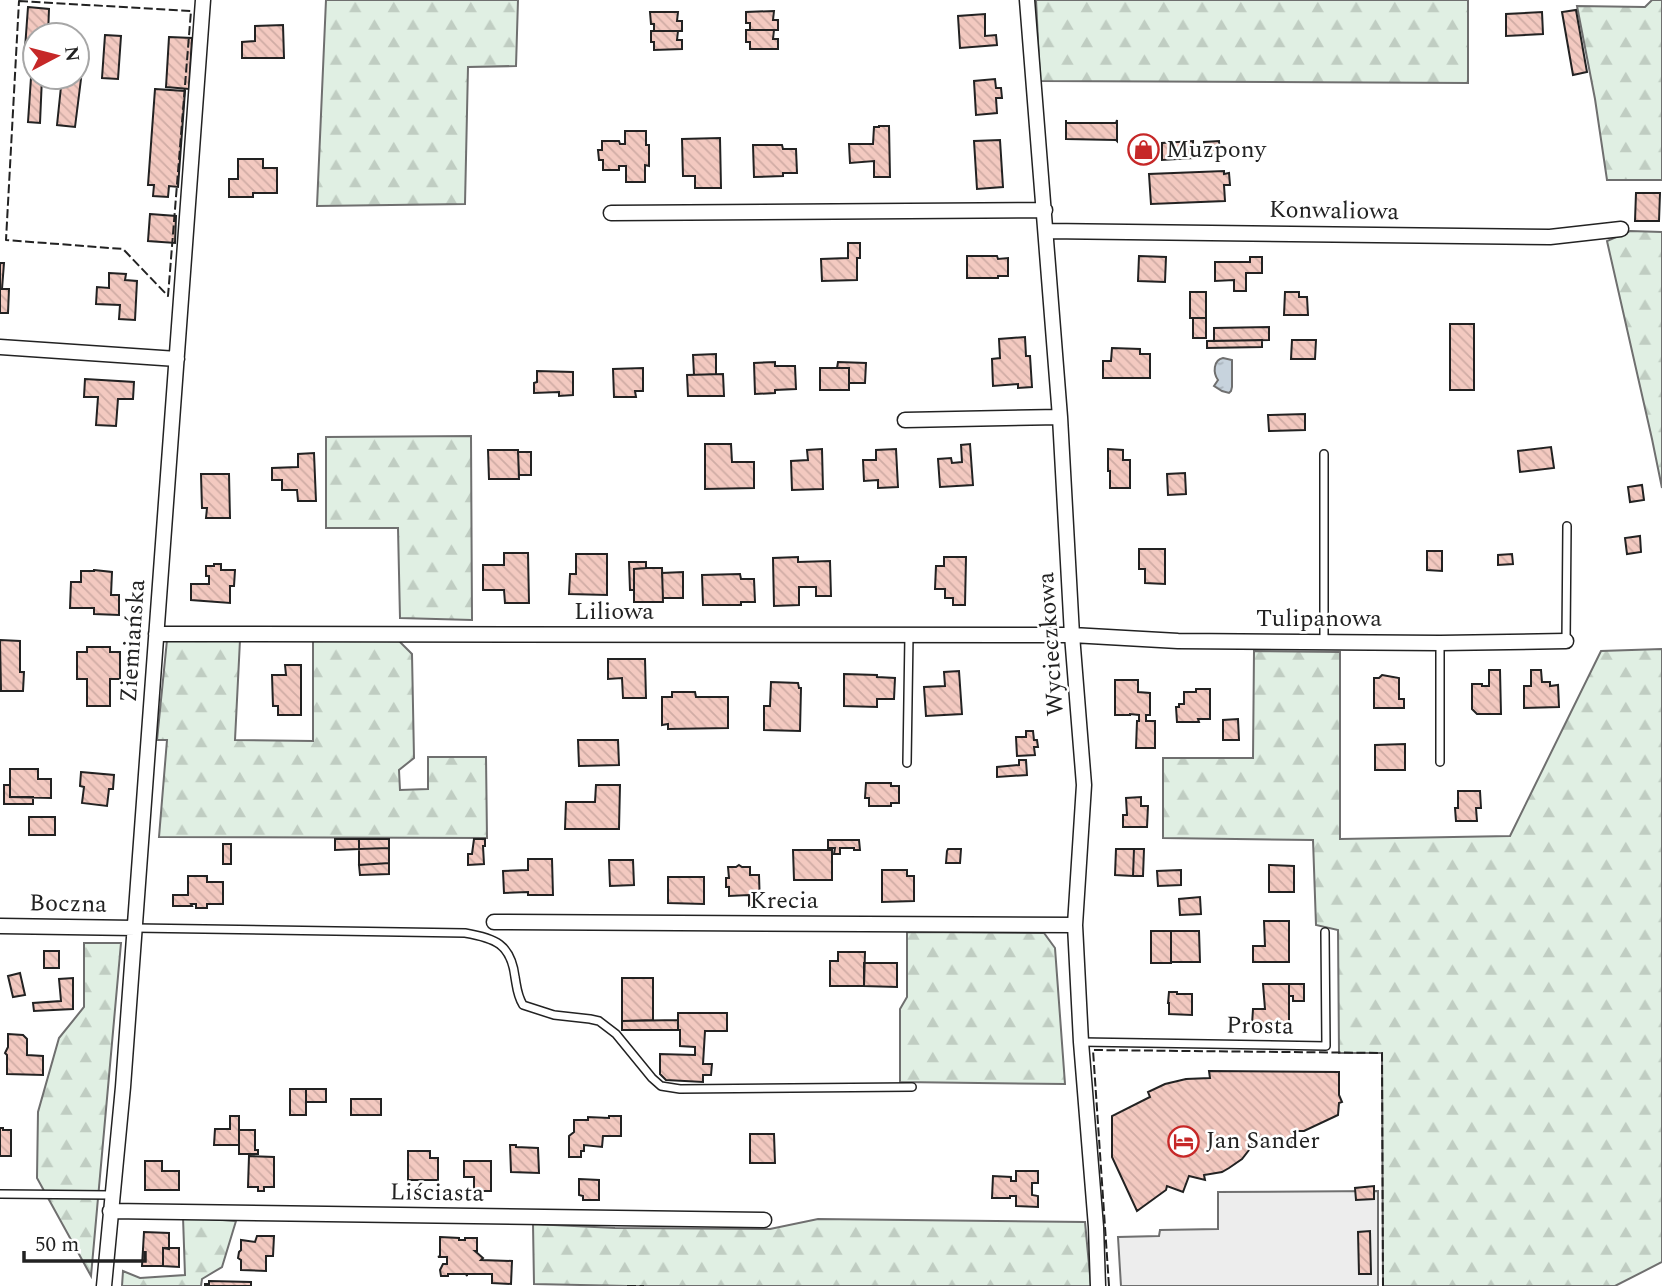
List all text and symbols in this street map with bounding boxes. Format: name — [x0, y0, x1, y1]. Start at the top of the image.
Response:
north arrow — [21, 21, 91, 91]
text: N — [56, 45, 87, 64]
place label: Muzpony — [1166, 132, 1267, 168]
shop icon: Muzpony — [1126, 133, 1160, 167]
street label: Konwaliowa — [1268, 192, 1400, 230]
street label: Wycieczkowa — [1028, 571, 1074, 717]
street label: Ziemiańska — [111, 578, 155, 704]
street label: Liliowa — [574, 594, 654, 630]
street label: Tulipanowa — [1256, 601, 1382, 637]
street label: Krecia — [749, 883, 819, 919]
street label: Boczna — [29, 885, 107, 923]
street label: Prosta — [1226, 1007, 1295, 1045]
place label: Jan Sander — [1206, 1123, 1320, 1159]
hotel icon: Jan Sander — [1166, 1124, 1200, 1158]
street label: Liściasta — [390, 1174, 485, 1212]
scale bar — [24, 1220, 145, 1264]
text: 50 m — [35, 1229, 79, 1261]

